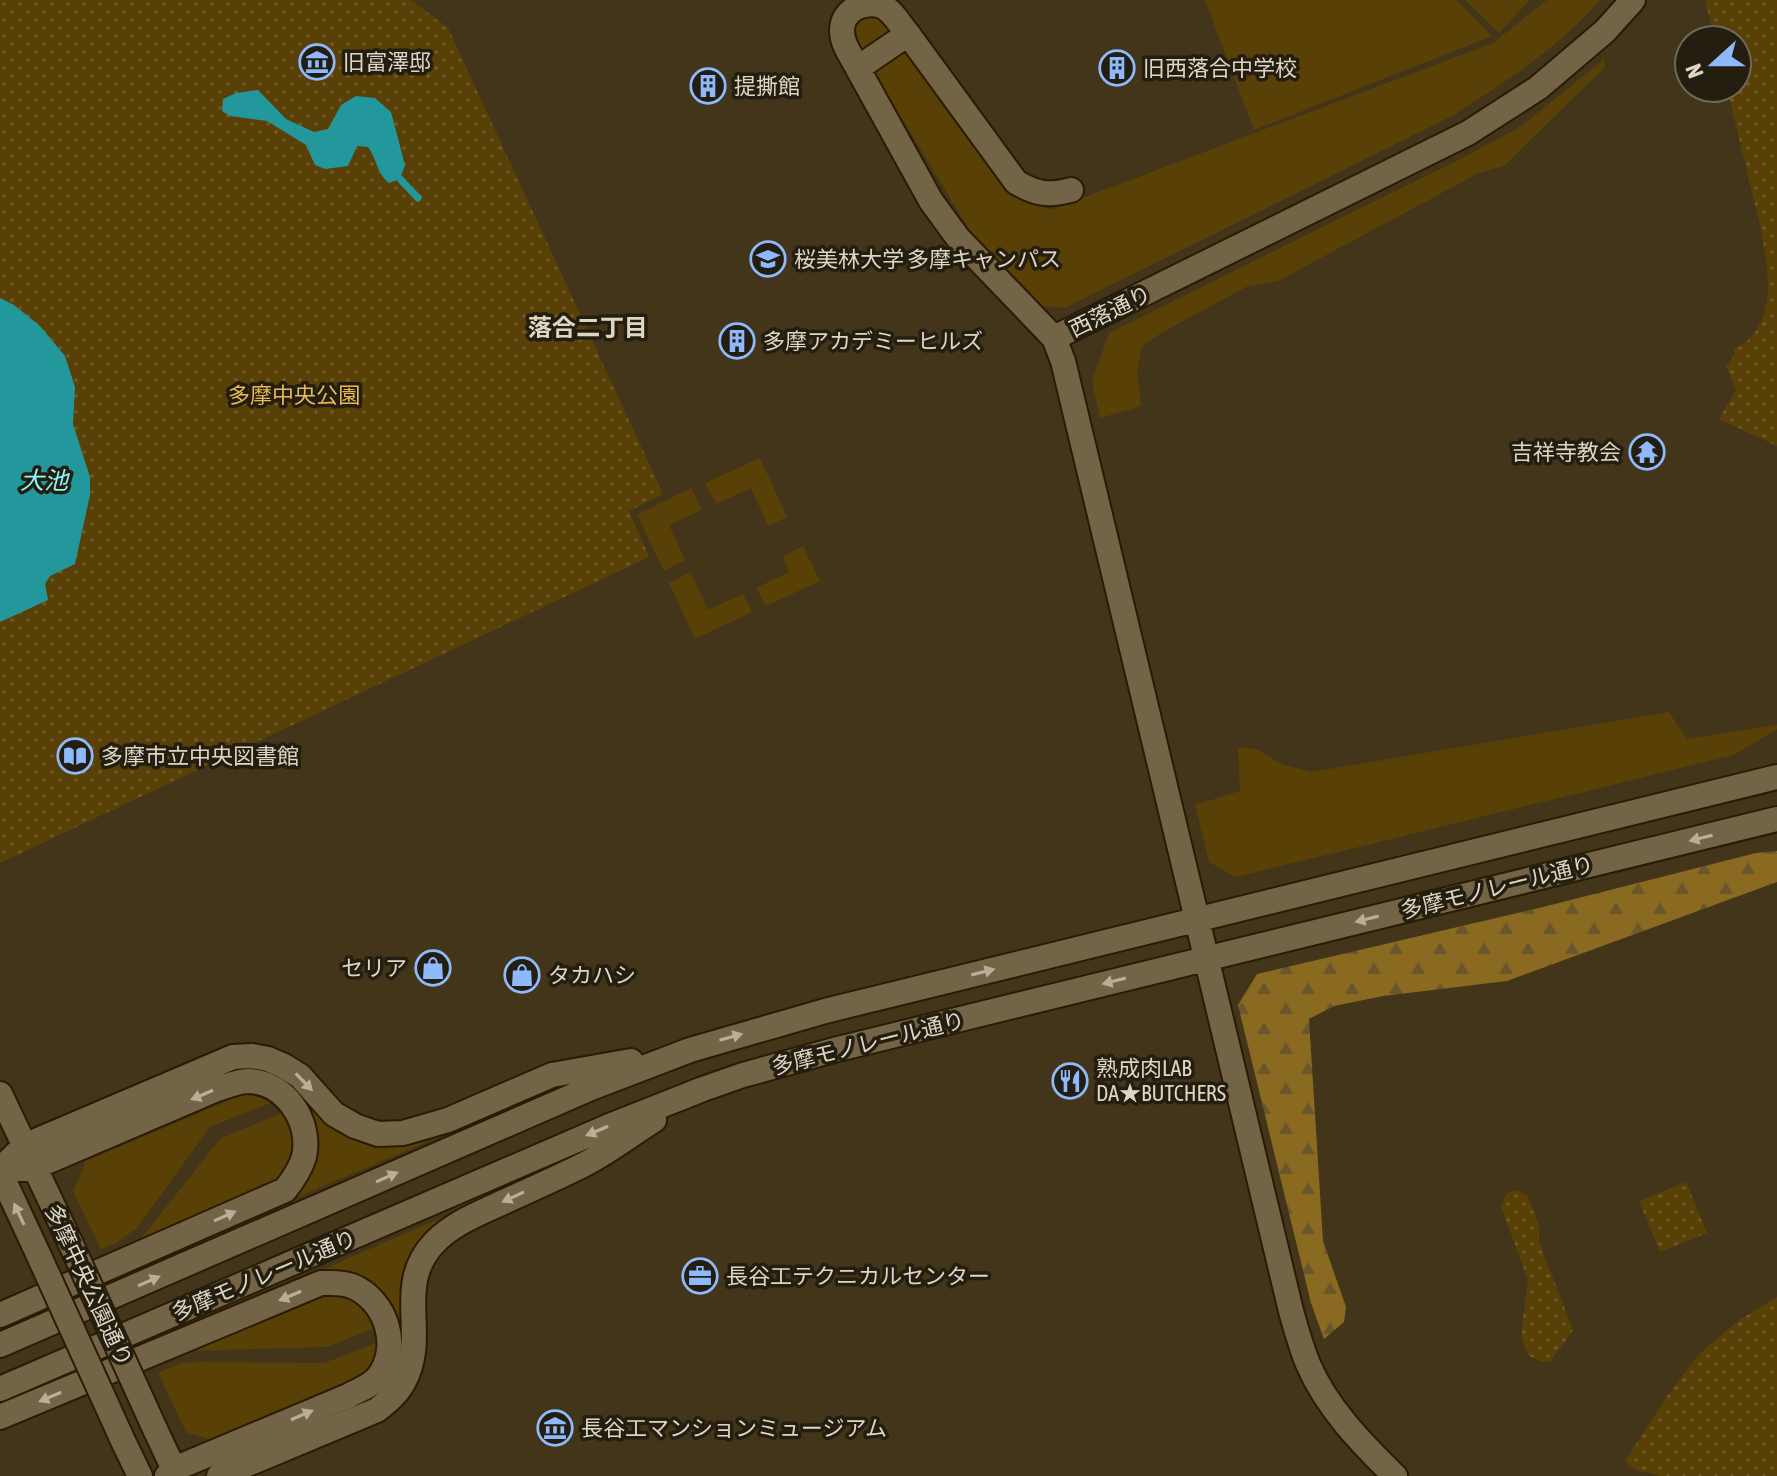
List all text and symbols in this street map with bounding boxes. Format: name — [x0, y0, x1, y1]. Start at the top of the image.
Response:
north arrow — [1673, 24, 1753, 104]
museum icon: 旧富澤邸 — [298, 43, 336, 81]
place label: 旧富澤邸 — [343, 49, 431, 75]
building icon: 旧西落合中学校 — [1098, 49, 1136, 87]
place label: 旧西落合中学校 — [1143, 55, 1297, 81]
text: N — [1680, 60, 1709, 82]
building icon: 提撕館 — [689, 67, 727, 105]
place label: 提撕館 — [734, 73, 800, 99]
school or university icon: 桜美林大学 多摩キャンパス — [749, 240, 787, 278]
place label: 桜美林大学 多摩キャンパス — [794, 246, 1061, 272]
street label: 西落通り — [1065, 280, 1155, 342]
district label: 落合二丁目 — [528, 314, 648, 341]
building icon: 多摩アカデミーヒルズ — [718, 322, 756, 360]
place label: 多摩アカデミーヒルズ — [763, 328, 983, 354]
park label: 多摩中央公園 — [228, 382, 360, 408]
temple icon: 吉祥寺教会 — [1628, 433, 1666, 471]
place label: 吉祥寺教会 — [1511, 439, 1621, 465]
water label: 大池 — [20, 467, 70, 494]
library icon: 多摩市立中央図書館 — [56, 737, 94, 775]
place label: 多摩市立中央図書館 — [101, 743, 299, 769]
one-way arrow — [1689, 832, 1714, 844]
street label: 多摩モノレール通り — [1398, 850, 1596, 924]
one-way arrow — [1354, 913, 1379, 926]
shop icon: セリア — [414, 949, 452, 987]
place label: セリア — [341, 955, 407, 981]
shop icon: タカハシ — [503, 956, 541, 994]
place label: タカハシ — [548, 962, 636, 988]
one-way arrow — [971, 965, 996, 977]
one-way arrow — [1102, 975, 1127, 987]
street label: 多摩モノレール通り — [769, 1006, 967, 1080]
one-way arrow — [720, 1030, 744, 1043]
place label: 熟成肉LAB DA★BUTCHERS — [1096, 1055, 1226, 1106]
restaurant icon: 熟成肉LAB DA★BUTCHERS — [1051, 1062, 1089, 1100]
one-way arrow — [294, 1072, 313, 1091]
one-way arrow — [190, 1089, 214, 1102]
one-way arrow — [585, 1125, 609, 1138]
one-way arrow — [375, 1170, 399, 1183]
one-way arrow — [502, 1190, 525, 1204]
street label: 多摩中央公園通り — [40, 1200, 138, 1370]
one-way arrow — [13, 1203, 26, 1226]
one-way arrow — [213, 1209, 237, 1222]
street label: 多摩モノレール通り — [168, 1224, 360, 1326]
office icon: 長谷工テクニカルセンター — [681, 1257, 719, 1295]
place label: 長谷工テクニカルセンター — [726, 1263, 990, 1289]
one-way arrow — [137, 1274, 160, 1287]
one-way arrow — [278, 1290, 302, 1303]
one-way arrow — [38, 1390, 62, 1403]
one-way arrow — [290, 1409, 314, 1422]
museum icon: 長谷工マンションミュージアム — [536, 1409, 574, 1447]
place label: 長谷工マンションミュージアム — [581, 1415, 887, 1441]

